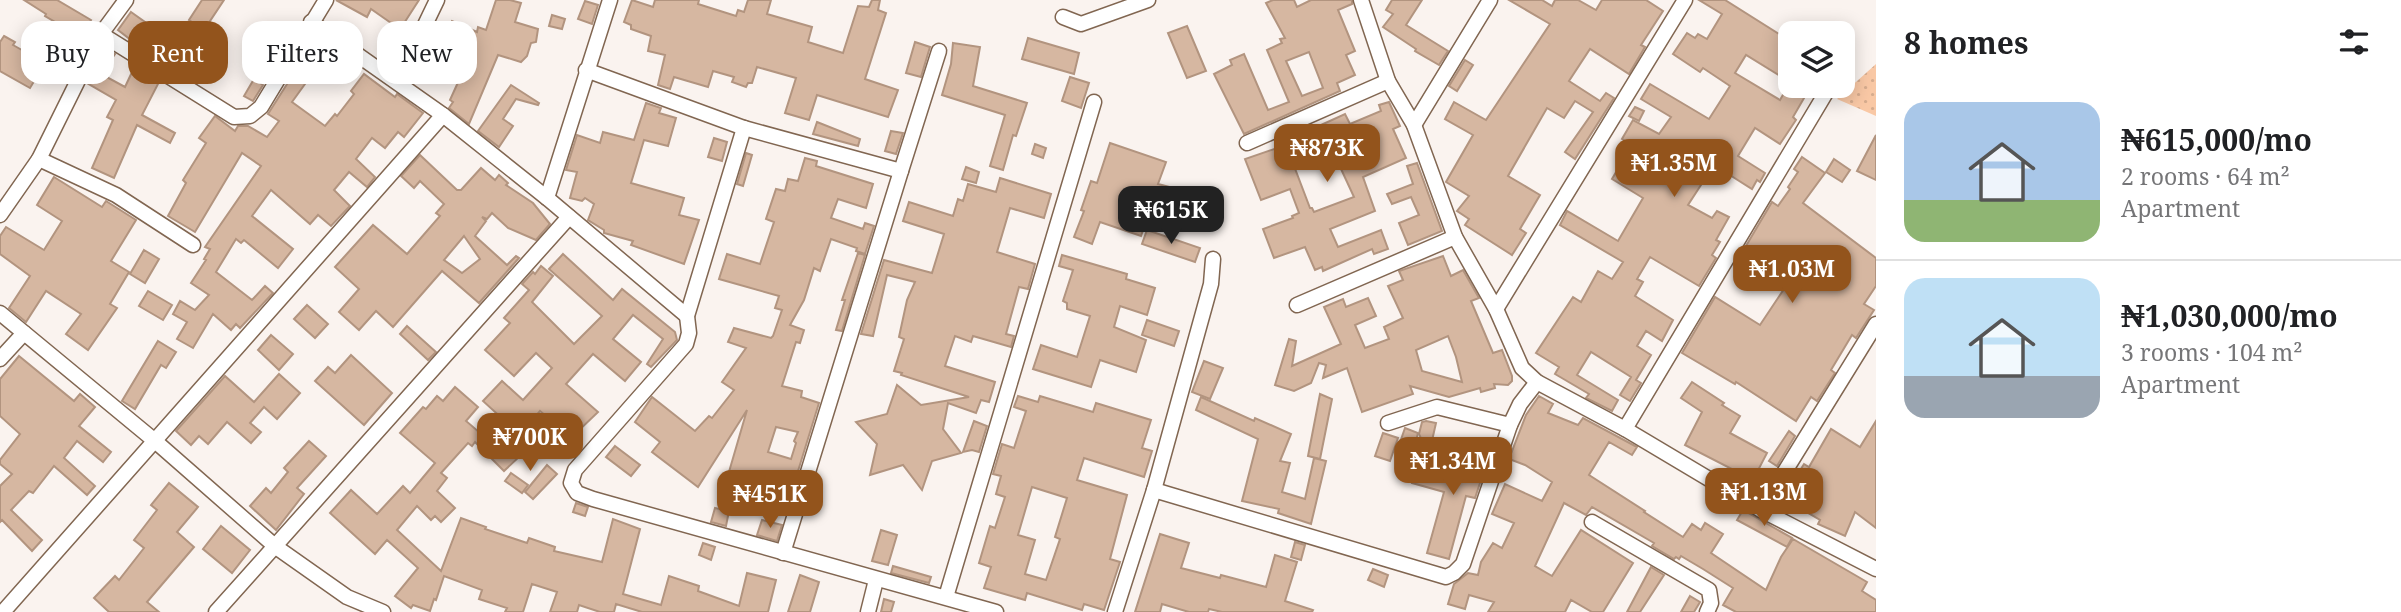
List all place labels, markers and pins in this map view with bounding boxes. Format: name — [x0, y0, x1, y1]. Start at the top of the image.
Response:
pin: ₦873K — [1278, 124, 1376, 184]
pin: ₦1.35M — [1617, 140, 1731, 199]
pin: ₦615K — [1122, 187, 1220, 246]
pin: ₦1.03M — [1735, 246, 1849, 305]
pin: ₦700K — [481, 414, 579, 473]
pin: ₦1.34M — [1396, 438, 1510, 497]
pin: ₦1.13M — [1707, 468, 1821, 528]
pin: ₦451K — [721, 470, 819, 530]

